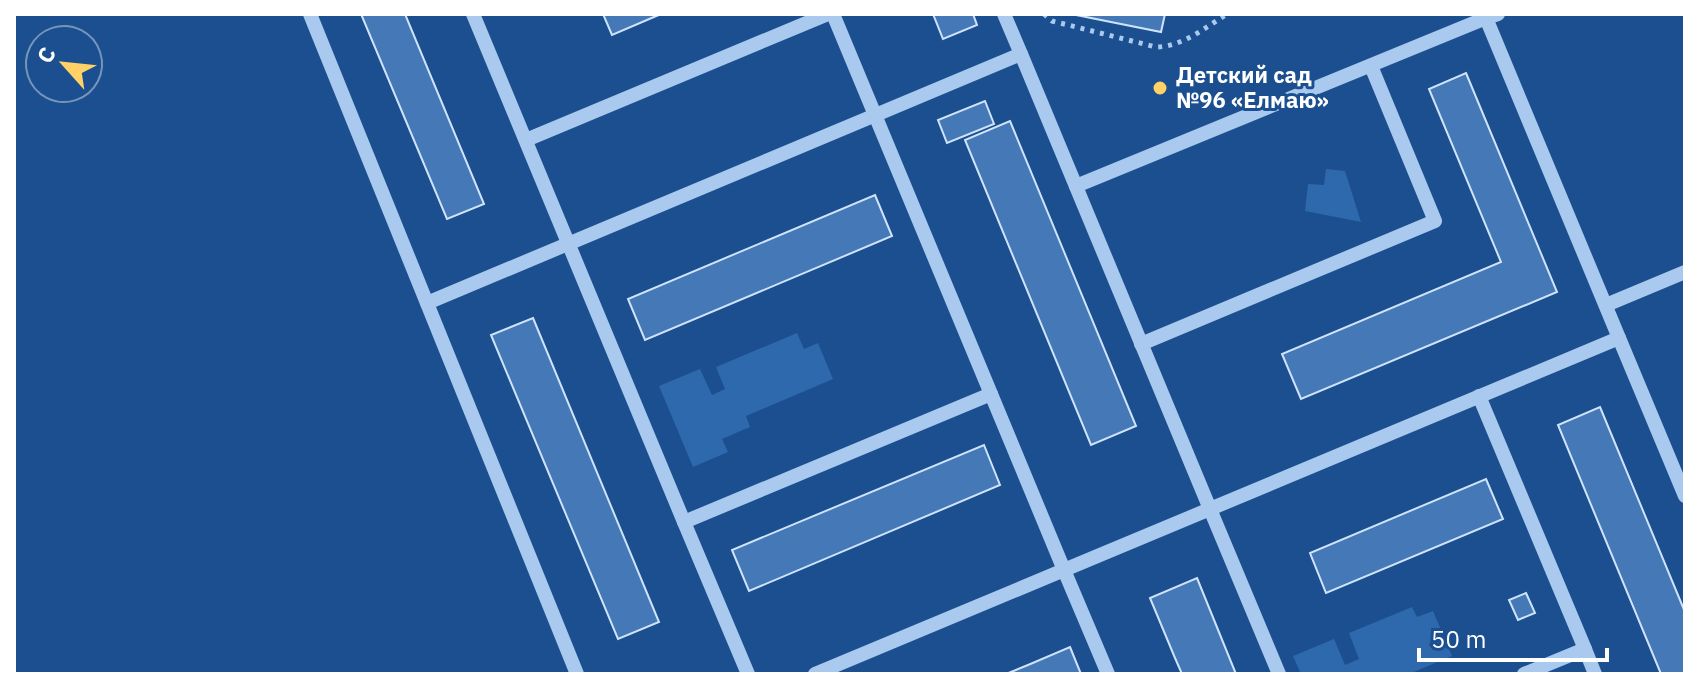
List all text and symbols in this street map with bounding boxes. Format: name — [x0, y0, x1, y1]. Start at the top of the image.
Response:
north arrow — [24, 24, 104, 104]
text: С — [30, 42, 62, 68]
place label: Детский сад №96 «Елмаю» — [1176, 60, 1329, 114]
marker: Детский сад №96 «Елмаю» — [1151, 79, 1169, 97]
scale bar — [1419, 612, 1607, 662]
text: 50 m — [1431, 623, 1486, 655]

